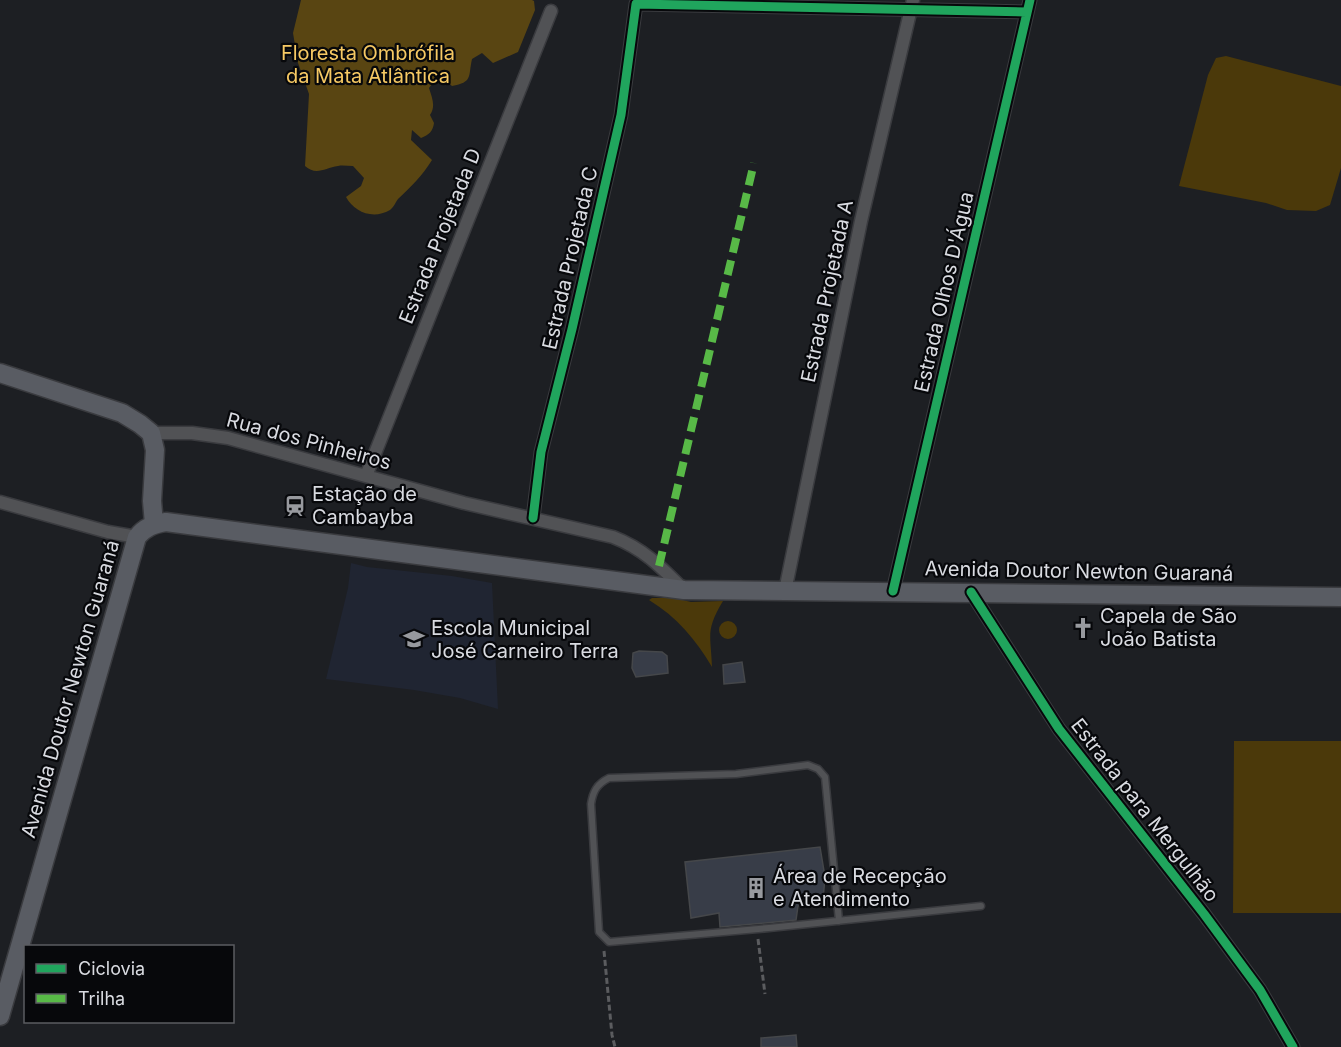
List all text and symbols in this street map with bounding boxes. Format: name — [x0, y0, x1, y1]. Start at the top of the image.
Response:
park label: Floresta Ombrófila da Mata Atlântica — [281, 41, 455, 88]
street label: Estrada Projetada D — [394, 145, 486, 327]
street label: Estrada Projetada C — [537, 164, 603, 352]
street label: Estrada Olhos D'Água — [908, 189, 979, 395]
street label: Estrada Projetada A — [796, 197, 858, 385]
street label: Rua dos Pinheiros — [224, 407, 394, 475]
place label: Estação de Cambayba — [312, 482, 417, 529]
station icon: Estação de Cambayba — [283, 494, 307, 518]
street label: Avenida Doutor Newton Guaraná — [16, 537, 124, 841]
street label: Avenida Doutor Newton Guaraná — [924, 556, 1234, 586]
place label: Capela de São João Batista — [1100, 604, 1237, 651]
place label: Escola Municipal José Carneiro Terra — [431, 616, 619, 663]
church icon: Capela de São João Batista — [1071, 616, 1095, 640]
school or university icon: Escola Municipal José Carneiro Terra — [402, 627, 426, 651]
street label: Estrada para Mergulhão — [1066, 714, 1224, 906]
place label: Área de Recepção e Atendimento — [773, 863, 947, 911]
building icon: Área de Recepção e Atendimento — [744, 876, 768, 900]
legend — [24, 945, 234, 1023]
text: Ciclovia — [78, 958, 145, 979]
text: Trilha — [78, 988, 125, 1009]

